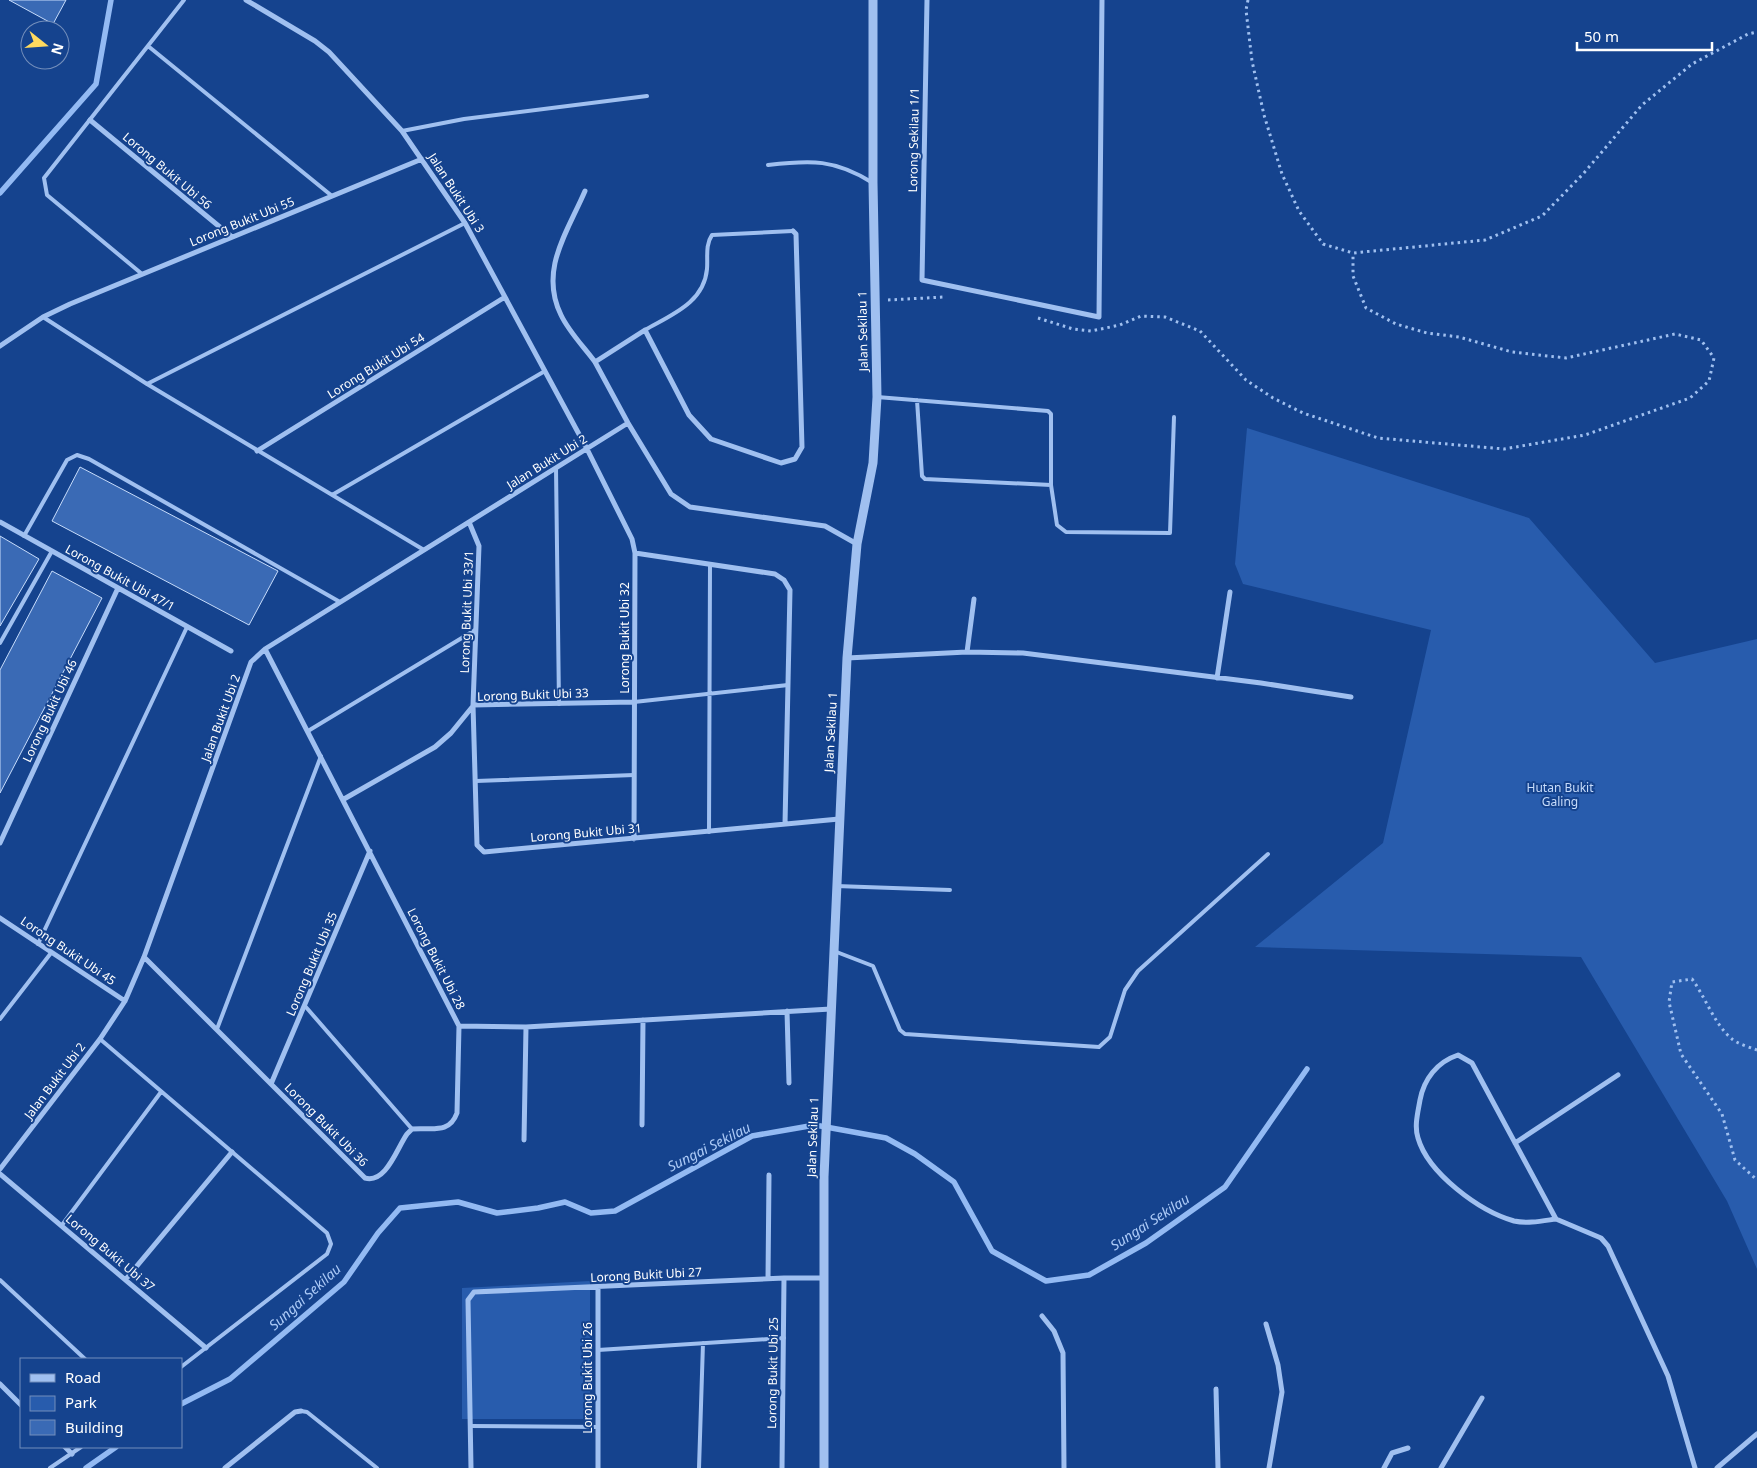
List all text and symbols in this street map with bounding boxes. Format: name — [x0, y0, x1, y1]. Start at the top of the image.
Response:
north arrow — [20, 20, 70, 70]
scale bar — [1577, 20, 1712, 52]
text: 50 m — [1584, 26, 1619, 46]
text: N — [47, 41, 69, 57]
street label: Lorong Sekilau 1/1 — [904, 87, 923, 193]
street label: Lorong Bukit Ubi 56 — [119, 128, 216, 213]
street label: Jalan Bukit Ubi 3 — [424, 149, 489, 236]
street label: Lorong Bukit Ubi 55 — [187, 193, 297, 250]
street label: Jalan Sekilau 1 — [853, 291, 872, 372]
street label: Lorong Bukit Ubi 54 — [324, 329, 428, 402]
street label: Jalan Bukit Ubi 2 — [502, 430, 590, 494]
street label: Lorong Bukit Ubi 47/1 — [62, 540, 178, 615]
street label: Lorong Bukit Ubi 33/1 — [456, 550, 477, 674]
street label: Lorong Bukit Ubi 32 — [616, 582, 633, 694]
street label: Lorong Bukit Ubi 46 — [18, 656, 81, 765]
street label: Jalan Bukit Ubi 2 — [197, 672, 244, 765]
street label: Lorong Bukit Ubi 33 — [477, 684, 589, 705]
street label: Jalan Sekilau 1 — [820, 691, 841, 774]
park label: Hutan Bukit Galing — [1527, 779, 1594, 810]
street label: Lorong Bukit Ubi 31 — [530, 819, 642, 846]
street label: Lorong Bukit Ubi 28 — [404, 905, 469, 1013]
street label: Lorong Bukit Ubi 35 — [282, 909, 341, 1019]
street label: Lorong Bukit Ubi 45 — [17, 912, 119, 989]
street label: Jalan Bukit Ubi 2 — [20, 1039, 89, 1123]
street label: Lorong Bukit Ubi 36 — [281, 1079, 372, 1170]
street label: Jalan Sekilau 1 — [803, 1096, 822, 1178]
water label: Sungai Sekilau — [664, 1117, 754, 1176]
water label: Sungai Sekilau — [1106, 1189, 1193, 1254]
street label: Lorong Bukit Ubi 37 — [62, 1210, 159, 1295]
water label: Sungai Sekilau — [265, 1259, 345, 1334]
street label: Lorong Bukit Ubi 27 — [590, 1263, 702, 1286]
street label: Lorong Bukit Ubi 25 — [763, 1317, 782, 1429]
street label: Lorong Bukit Ubi 26 — [579, 1322, 596, 1434]
legend — [20, 1358, 182, 1448]
text: Road — [65, 1367, 101, 1387]
text: Park — [65, 1392, 97, 1412]
text: Building — [65, 1417, 123, 1437]

